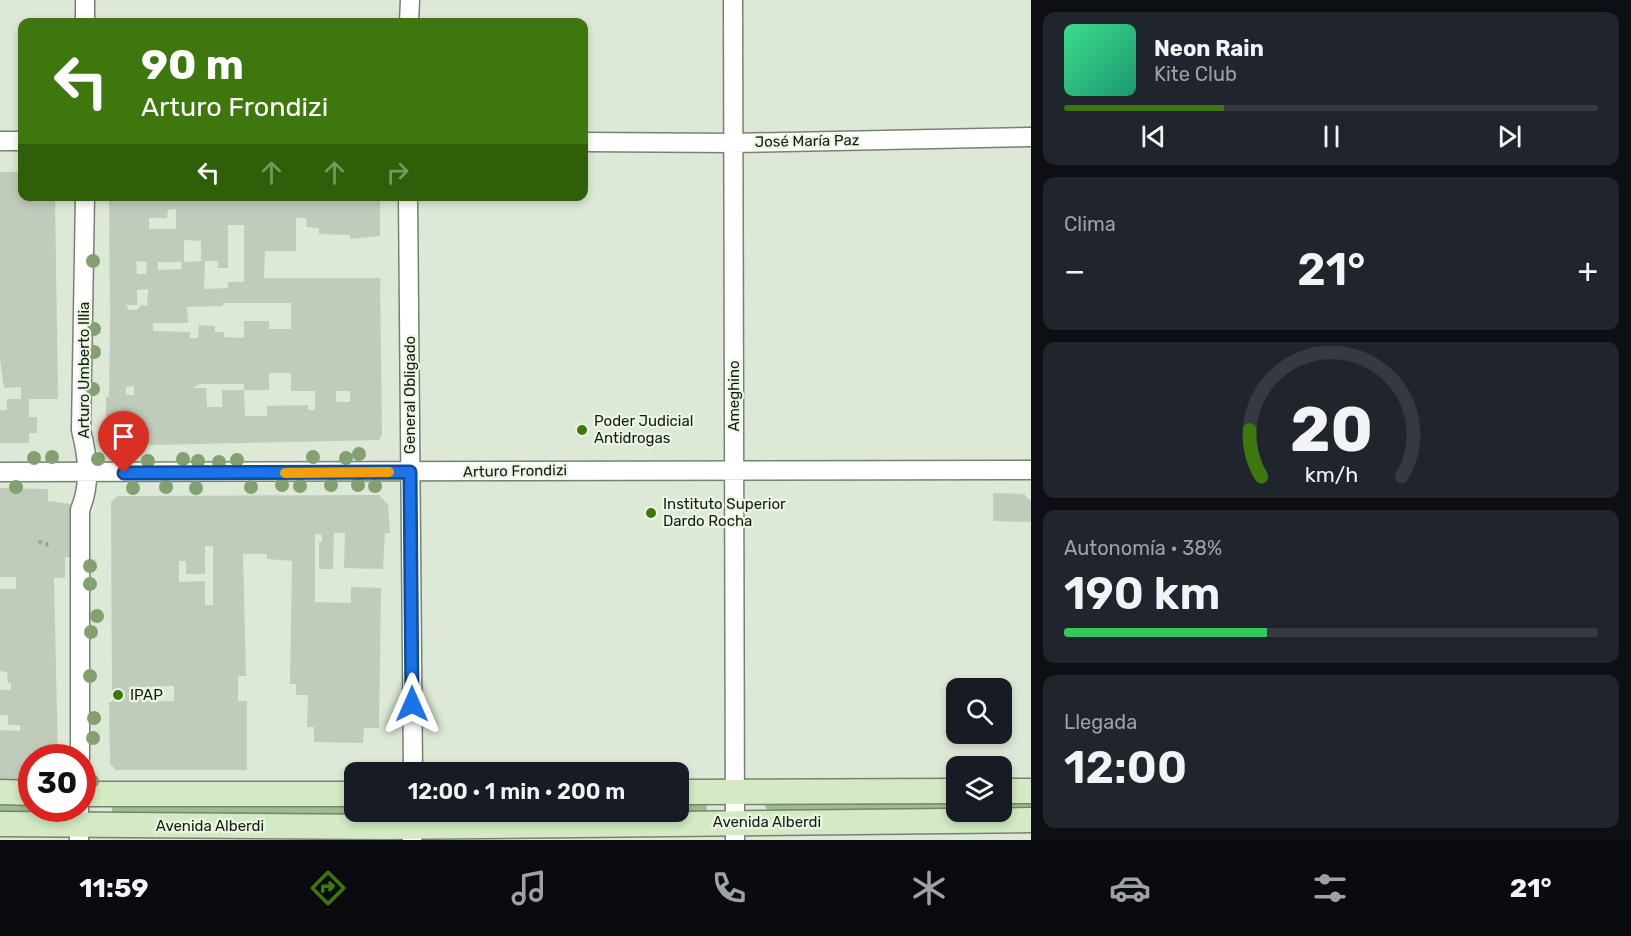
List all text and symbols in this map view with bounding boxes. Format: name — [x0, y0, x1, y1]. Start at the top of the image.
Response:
text: Neon Rain — [1154, 35, 1264, 62]
text: 90 m — [141, 40, 244, 90]
icon: left — [42, 42, 120, 120]
text: Kite Club — [1154, 62, 1237, 86]
text: Arturo Frondizi — [141, 91, 328, 123]
icon: previous — [1137, 120, 1170, 153]
icon: pause — [1315, 120, 1348, 153]
icon: next — [1493, 120, 1526, 153]
street label: José María Paz — [754, 131, 860, 151]
icon: left — [192, 156, 225, 189]
icon: ahead — [255, 156, 288, 189]
icon: ahead — [318, 156, 351, 189]
icon: right — [381, 156, 414, 189]
text: Clima — [1064, 212, 1116, 236]
text: 21° — [1297, 243, 1366, 296]
text: − — [1064, 251, 1085, 290]
text: + — [1577, 251, 1598, 290]
street label: Arturo Umberto Illia — [75, 302, 93, 438]
street label: General Obligado — [401, 336, 419, 454]
street label: Ameghino — [725, 360, 743, 432]
text: 20 — [1290, 393, 1372, 467]
pin — [98, 411, 149, 473]
place label: Poder Judicial Antidrogas — [594, 412, 693, 447]
icon: arrive — [107, 420, 140, 453]
marker: Poder Judicial Antidrogas — [575, 423, 589, 437]
street label: Arturo Frondizi — [463, 461, 567, 481]
text: km/h — [1304, 462, 1358, 487]
place label: Instituto Superior Dardo Rocha — [663, 495, 786, 530]
marker: Instituto Superior Dardo Rocha — [644, 506, 658, 520]
text: Autonomía · 38% — [1064, 536, 1222, 560]
text: 190 km — [1064, 567, 1220, 620]
position arrow — [380, 672, 444, 736]
map controls — [946, 678, 1012, 822]
button: search — [946, 678, 1012, 744]
place label: IPAP — [130, 686, 163, 704]
marker: IPAP — [111, 688, 125, 702]
text: Llegada — [1064, 710, 1137, 734]
text: 12:00 — [1064, 741, 1187, 794]
speed limit sign: 30 — [18, 744, 96, 822]
button: layers — [946, 756, 1012, 822]
text: 12:00 · 1 min · 200 m — [408, 778, 625, 805]
street label: Avenida Alberdi — [713, 813, 821, 831]
street label: Avenida Alberdi — [156, 817, 264, 835]
icon: directions — [307, 867, 349, 909]
icon: music — [508, 867, 550, 909]
icon: phone — [708, 867, 750, 909]
icon: climate — [908, 867, 950, 909]
icon: car — [1109, 867, 1151, 909]
icon: filters — [1309, 867, 1351, 909]
text: 11:59 — [79, 872, 149, 904]
text: 21° — [1510, 872, 1552, 904]

